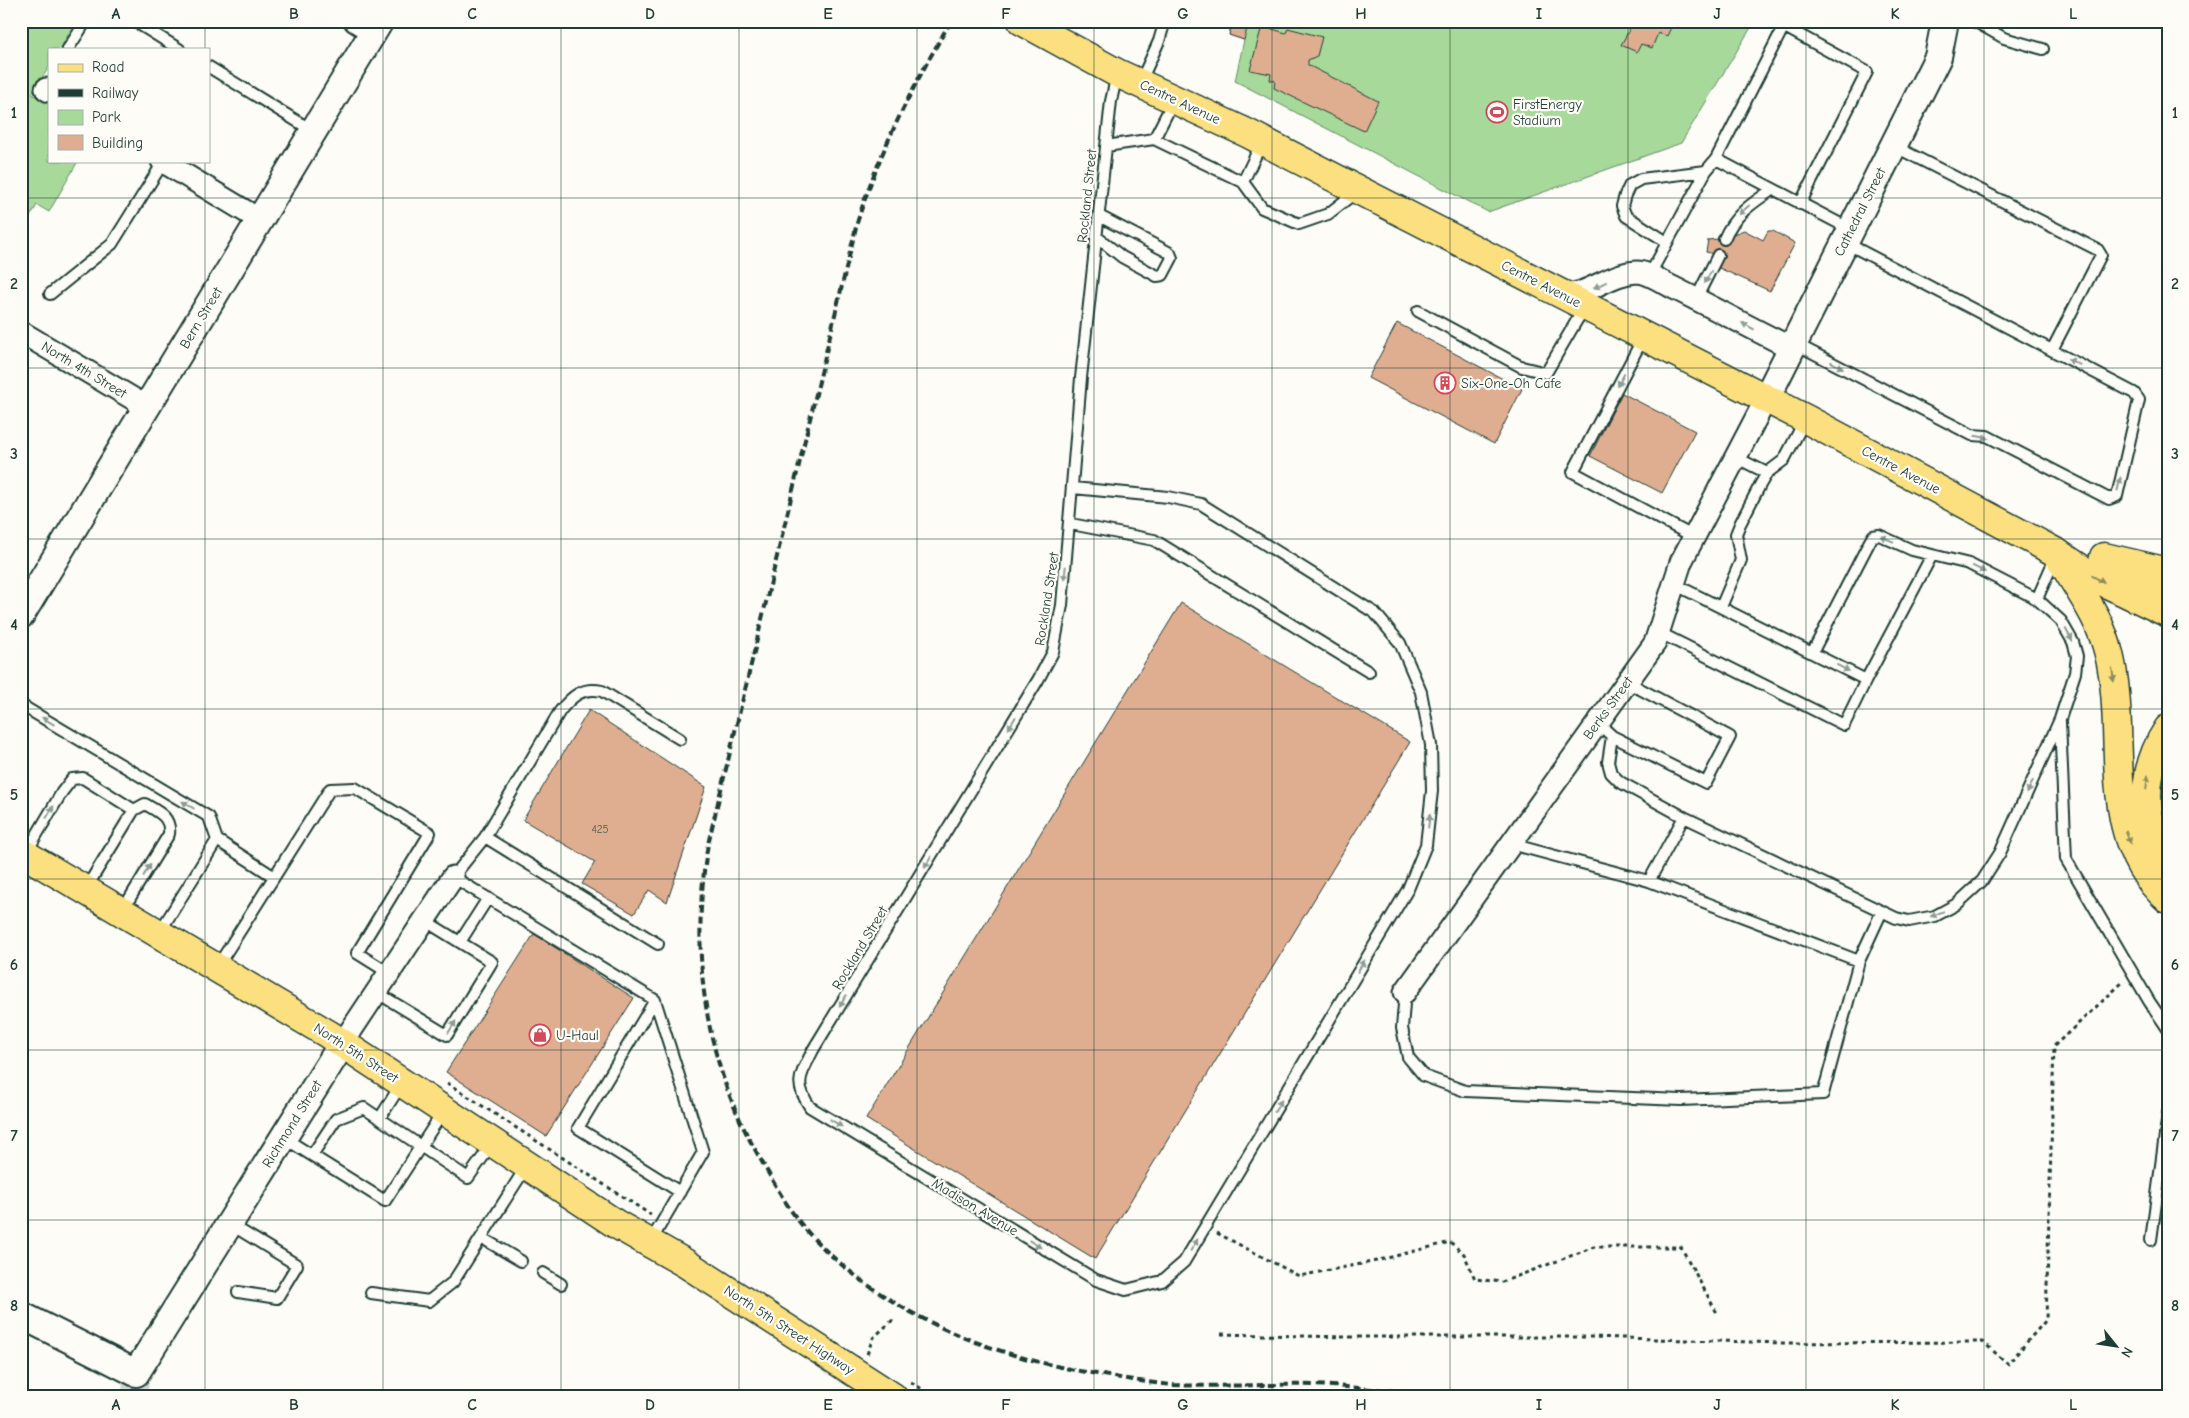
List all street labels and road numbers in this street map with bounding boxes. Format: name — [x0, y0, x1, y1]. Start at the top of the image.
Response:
street label: Centre Avenue — [1137, 76, 1223, 128]
street label: Rockland Street — [1074, 147, 1100, 244]
street label: Cathedral Street — [1830, 164, 1890, 259]
street label: Centre Avenue — [1498, 257, 1584, 311]
street label: Bern Street — [176, 283, 226, 352]
street label: North 4th Street — [38, 338, 131, 403]
street label: Centre Avenue — [1859, 442, 1943, 498]
street label: Rockland Street — [1031, 550, 1063, 647]
street label: Berks Street — [1579, 672, 1637, 743]
street label: Rockland Street — [828, 902, 892, 993]
street label: North 5th Street — [311, 1019, 402, 1087]
street label: Richmond Street — [258, 1076, 326, 1171]
street label: Madison Avenue — [929, 1175, 1021, 1239]
street label: North 5th Street Highway — [721, 1282, 858, 1379]

